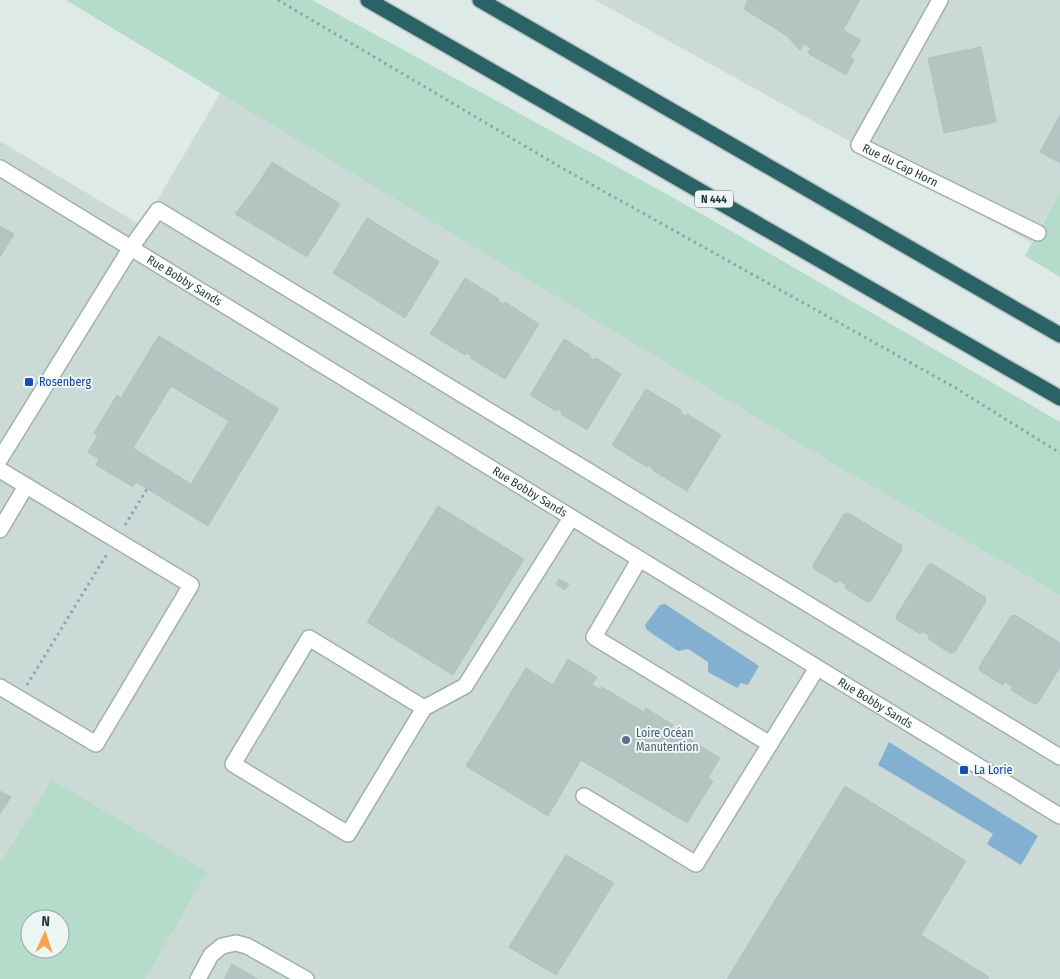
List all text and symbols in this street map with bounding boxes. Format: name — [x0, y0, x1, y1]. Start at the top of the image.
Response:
street label: Rue du Cap Horn — [860, 141, 940, 190]
road number: N 444 — [695, 190, 733, 208]
street label: Rue Bobby Sands — [144, 252, 224, 309]
place label: Rosenberg — [39, 375, 91, 389]
marker: Rosenberg — [23, 376, 35, 388]
street label: Rue Bobby Sands — [490, 464, 570, 520]
street label: Rue Bobby Sands — [835, 675, 915, 731]
place label: Loire Océan Manutention — [636, 726, 699, 754]
marker: Loire Océan Manutention — [620, 734, 632, 746]
place label: La Lorie — [974, 763, 1013, 777]
marker: La Lorie — [958, 764, 970, 776]
north arrow — [20, 909, 70, 959]
text: N — [41, 913, 50, 930]

